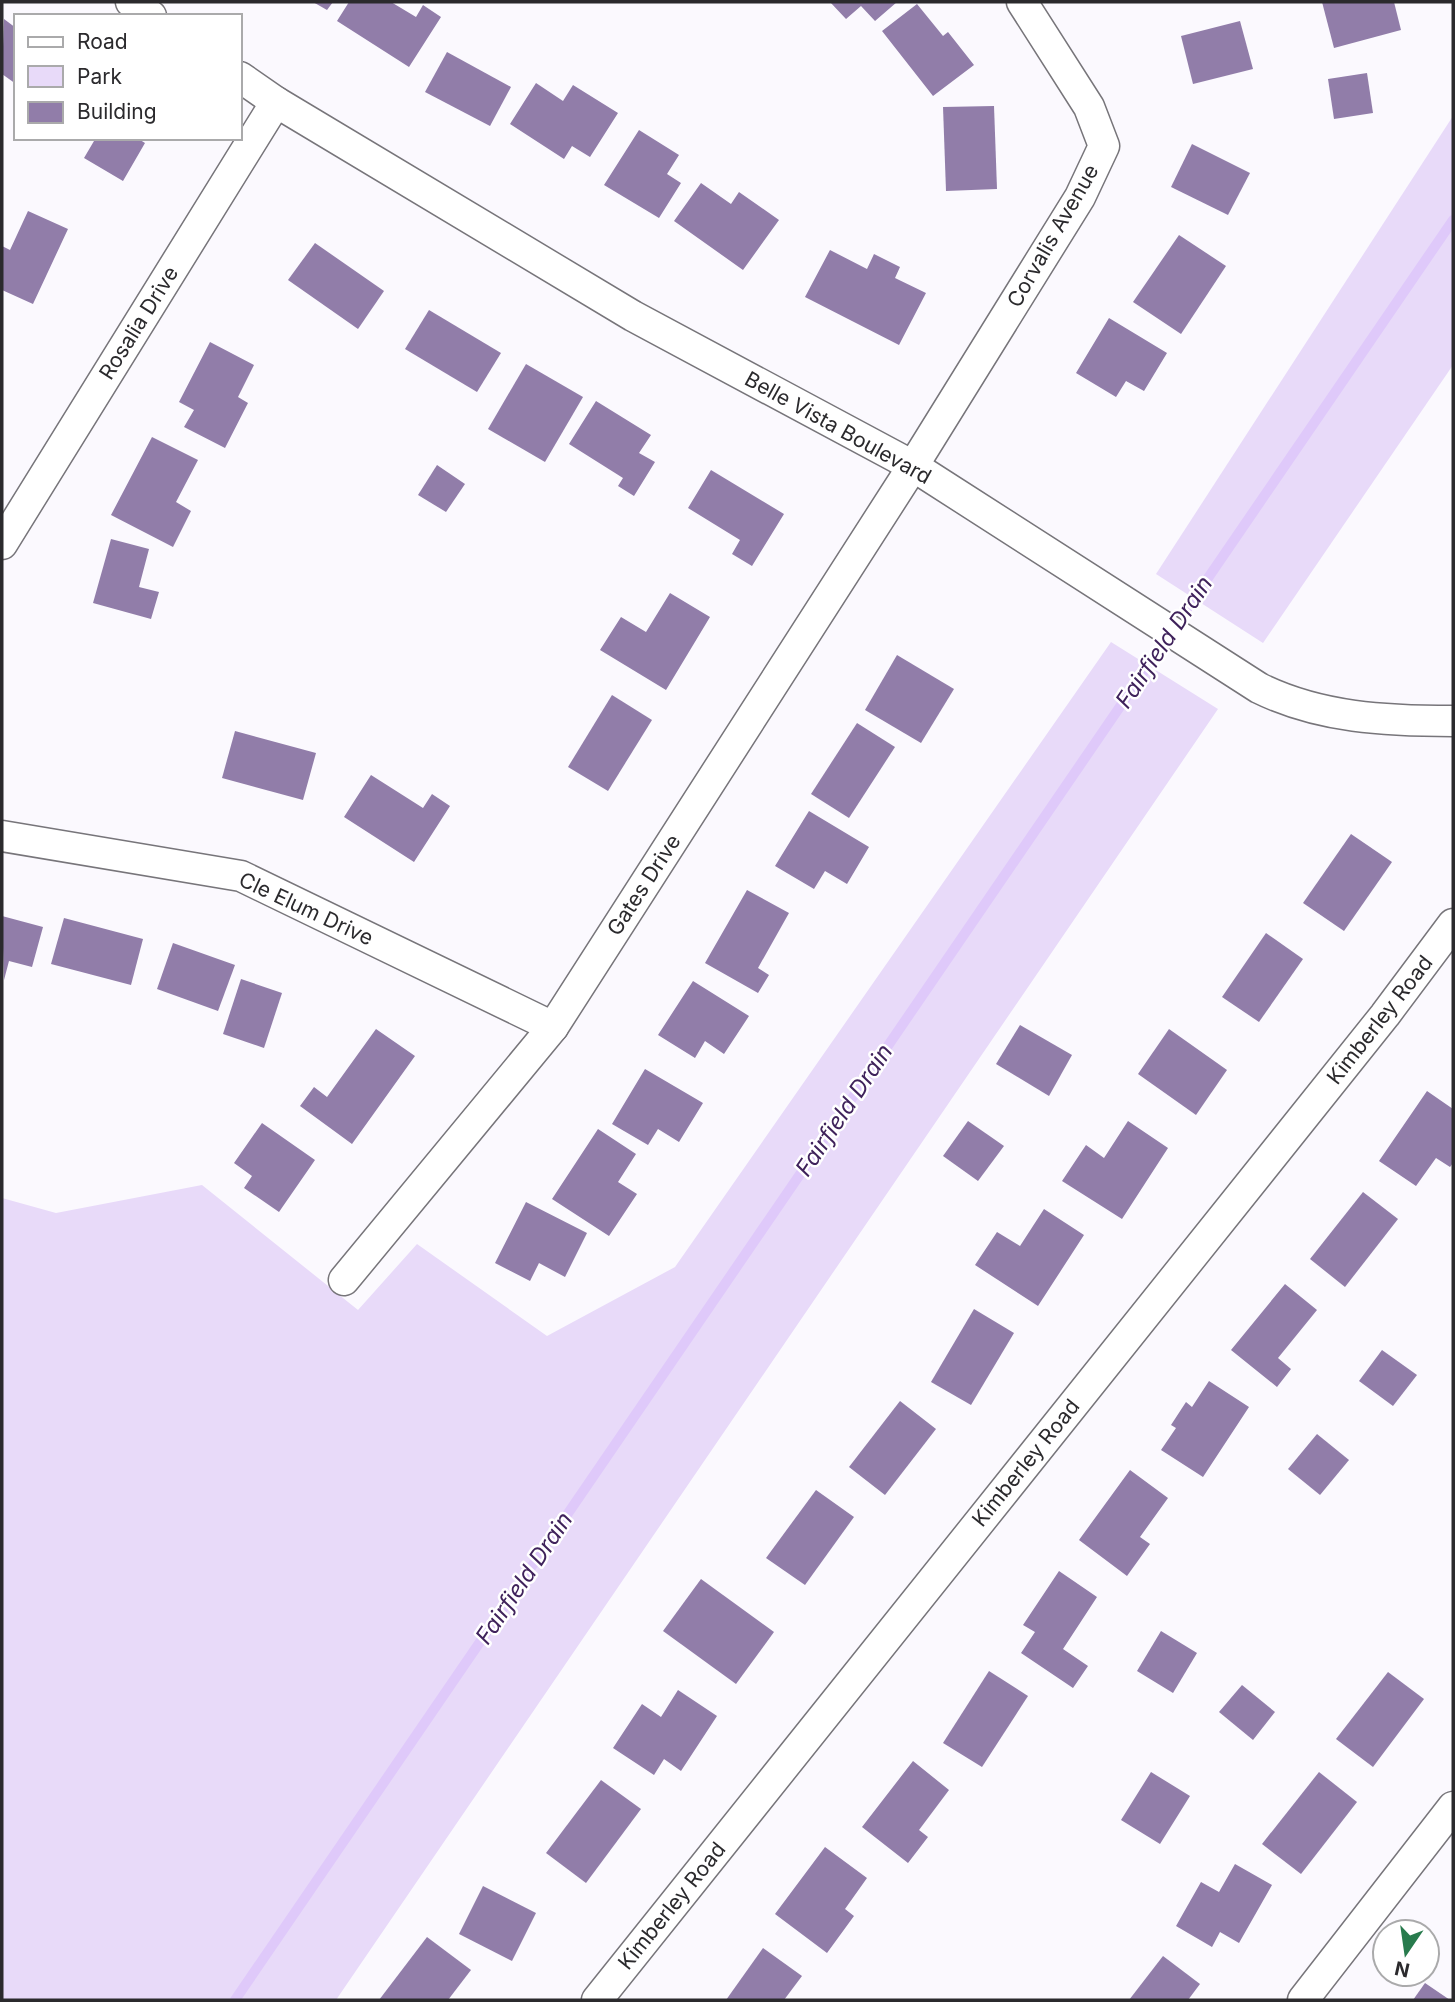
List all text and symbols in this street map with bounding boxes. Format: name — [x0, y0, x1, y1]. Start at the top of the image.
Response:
legend — [14, 14, 242, 140]
text: Road — [77, 29, 128, 54]
text: Park — [77, 64, 122, 89]
text: Building — [77, 99, 157, 124]
street label: Corvalis Avenue — [1002, 160, 1104, 312]
street label: Rosalia Drive — [94, 262, 183, 384]
street label: Belle Vista Boulevard — [741, 366, 936, 489]
water label: Fairfield Drain — [1110, 571, 1218, 713]
street label: Gates Drive — [602, 829, 686, 940]
street label: Cle Elum Drive — [235, 867, 377, 951]
street label: Kimberley Road — [1322, 950, 1438, 1089]
water label: Fairfield Drain — [790, 1039, 898, 1181]
street label: Kimberley Road — [967, 1394, 1085, 1531]
water label: Fairfield Drain — [470, 1507, 578, 1649]
street label: Kimberley Road — [613, 1837, 731, 1974]
north arrow — [1371, 1918, 1441, 1988]
text: N — [1393, 1956, 1412, 1982]

